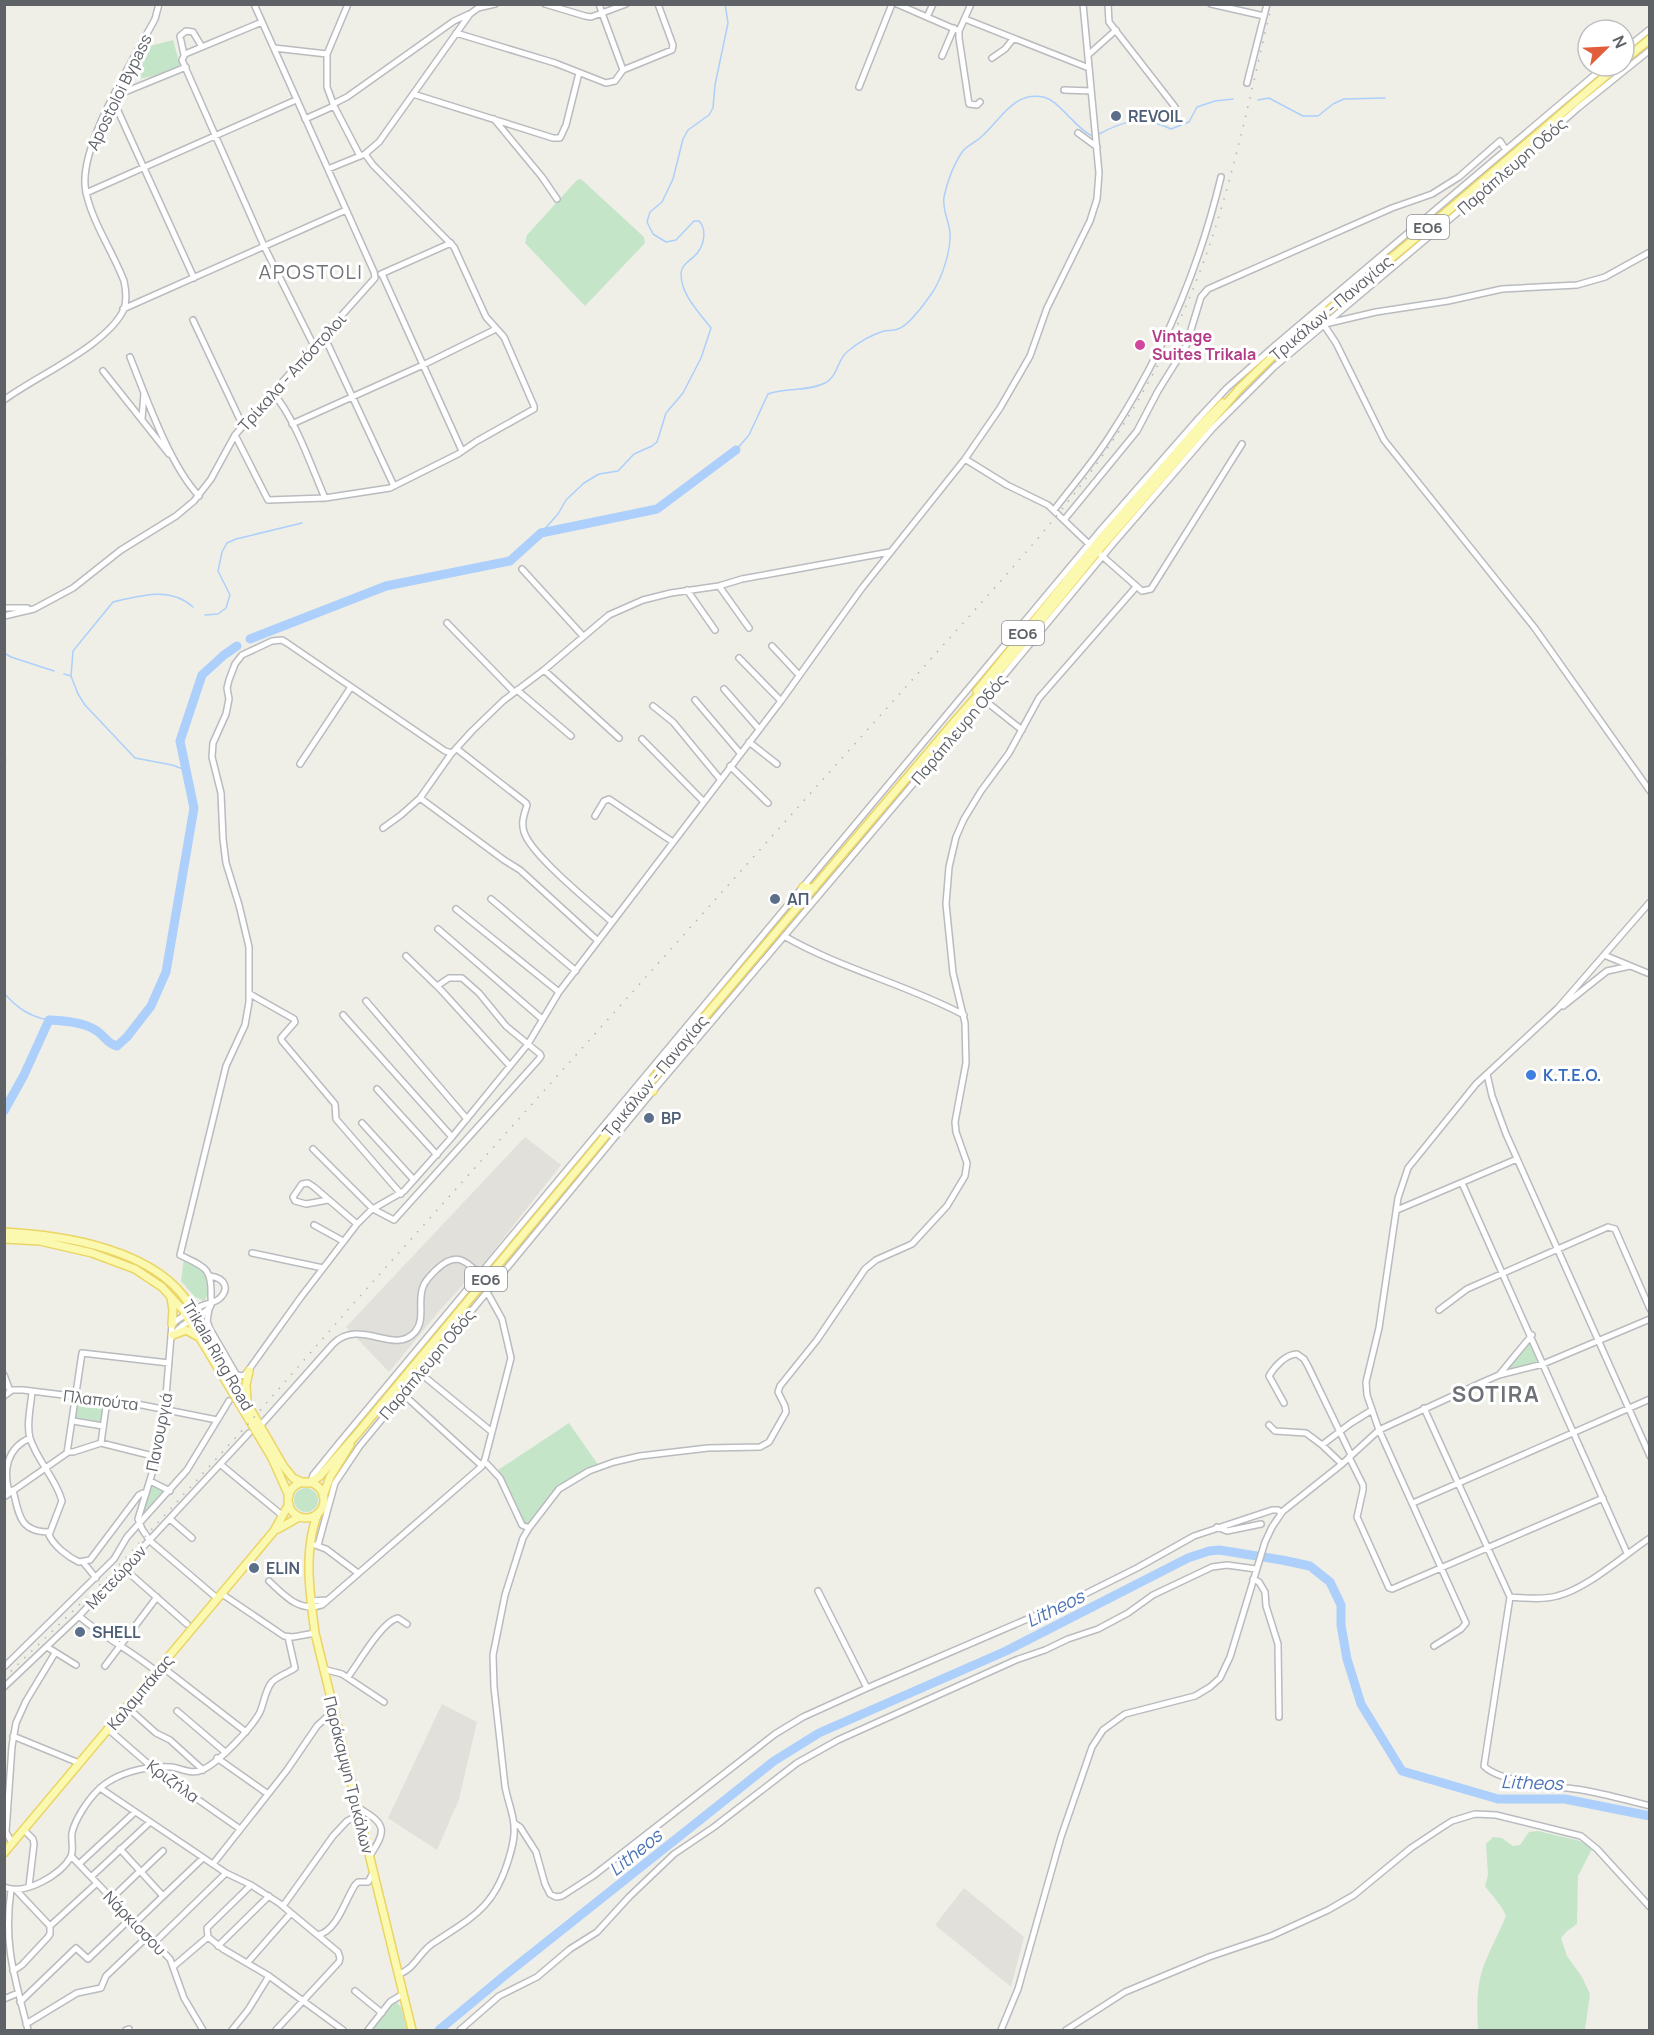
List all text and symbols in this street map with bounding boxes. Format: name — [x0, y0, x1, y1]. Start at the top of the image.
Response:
north arrow — [1576, 18, 1636, 78]
street label: Apostoloi Bypass — [81, 30, 157, 154]
text: N — [1607, 32, 1632, 52]
place label: REVOIL — [1128, 105, 1183, 127]
marker: REVOIL — [1109, 109, 1123, 123]
street label: Παράπλευρη Οδός — [1453, 112, 1571, 220]
road number: ΕΟ6 — [1407, 215, 1449, 239]
street label: Τρικάλων - Παναγίας — [1265, 250, 1397, 366]
district label: APOSTOLI — [259, 258, 363, 285]
street label: Τρίκαλα - Απόστολοι — [233, 308, 351, 436]
place label: Vintage Suites Trikala — [1152, 325, 1256, 365]
marker: Vintage Suites Trikala — [1133, 338, 1147, 352]
road number: ΕΟ6 — [1002, 621, 1044, 645]
street label: Παράπλευρη Οδός — [906, 669, 1012, 789]
place label: ΑΠ — [787, 888, 809, 910]
marker: ΑΠ — [768, 892, 782, 906]
street label: Τρικάλων - Παναγίας — [597, 1010, 713, 1142]
place label: Κ.Τ.Ε.Ο. — [1543, 1064, 1601, 1086]
marker: Κ.Τ.Ε.Ο. — [1524, 1068, 1538, 1082]
place label: BP — [661, 1107, 681, 1129]
marker: BP — [642, 1111, 656, 1125]
road number: ΕΟ6 — [465, 1267, 507, 1291]
street label: Trikala Ring Road — [177, 1295, 259, 1415]
street label: Παράπλευρη Οδός — [374, 1304, 480, 1424]
district label: SOTIRA — [1452, 1379, 1540, 1409]
street label: Πλαπούτα — [62, 1384, 140, 1416]
street label: Πανουργιά — [141, 1391, 177, 1473]
street label: Μετεώρων — [81, 1540, 151, 1614]
place label: ELIN — [266, 1557, 300, 1579]
marker: ELIN — [247, 1561, 261, 1575]
water label: Litheos — [1022, 1583, 1089, 1632]
place label: SHELL — [92, 1621, 141, 1643]
marker: SHELL — [73, 1625, 87, 1639]
street label: Καλαμπάκας — [102, 1649, 178, 1734]
street label: Παράκαμψη Τρικάλων — [319, 1694, 379, 1856]
street label: Κριζήλα — [142, 1755, 204, 1807]
water label: Litheos — [1501, 1769, 1565, 1795]
water label: Litheos — [603, 1822, 668, 1881]
street label: Νάρκισσου — [99, 1886, 171, 1960]

